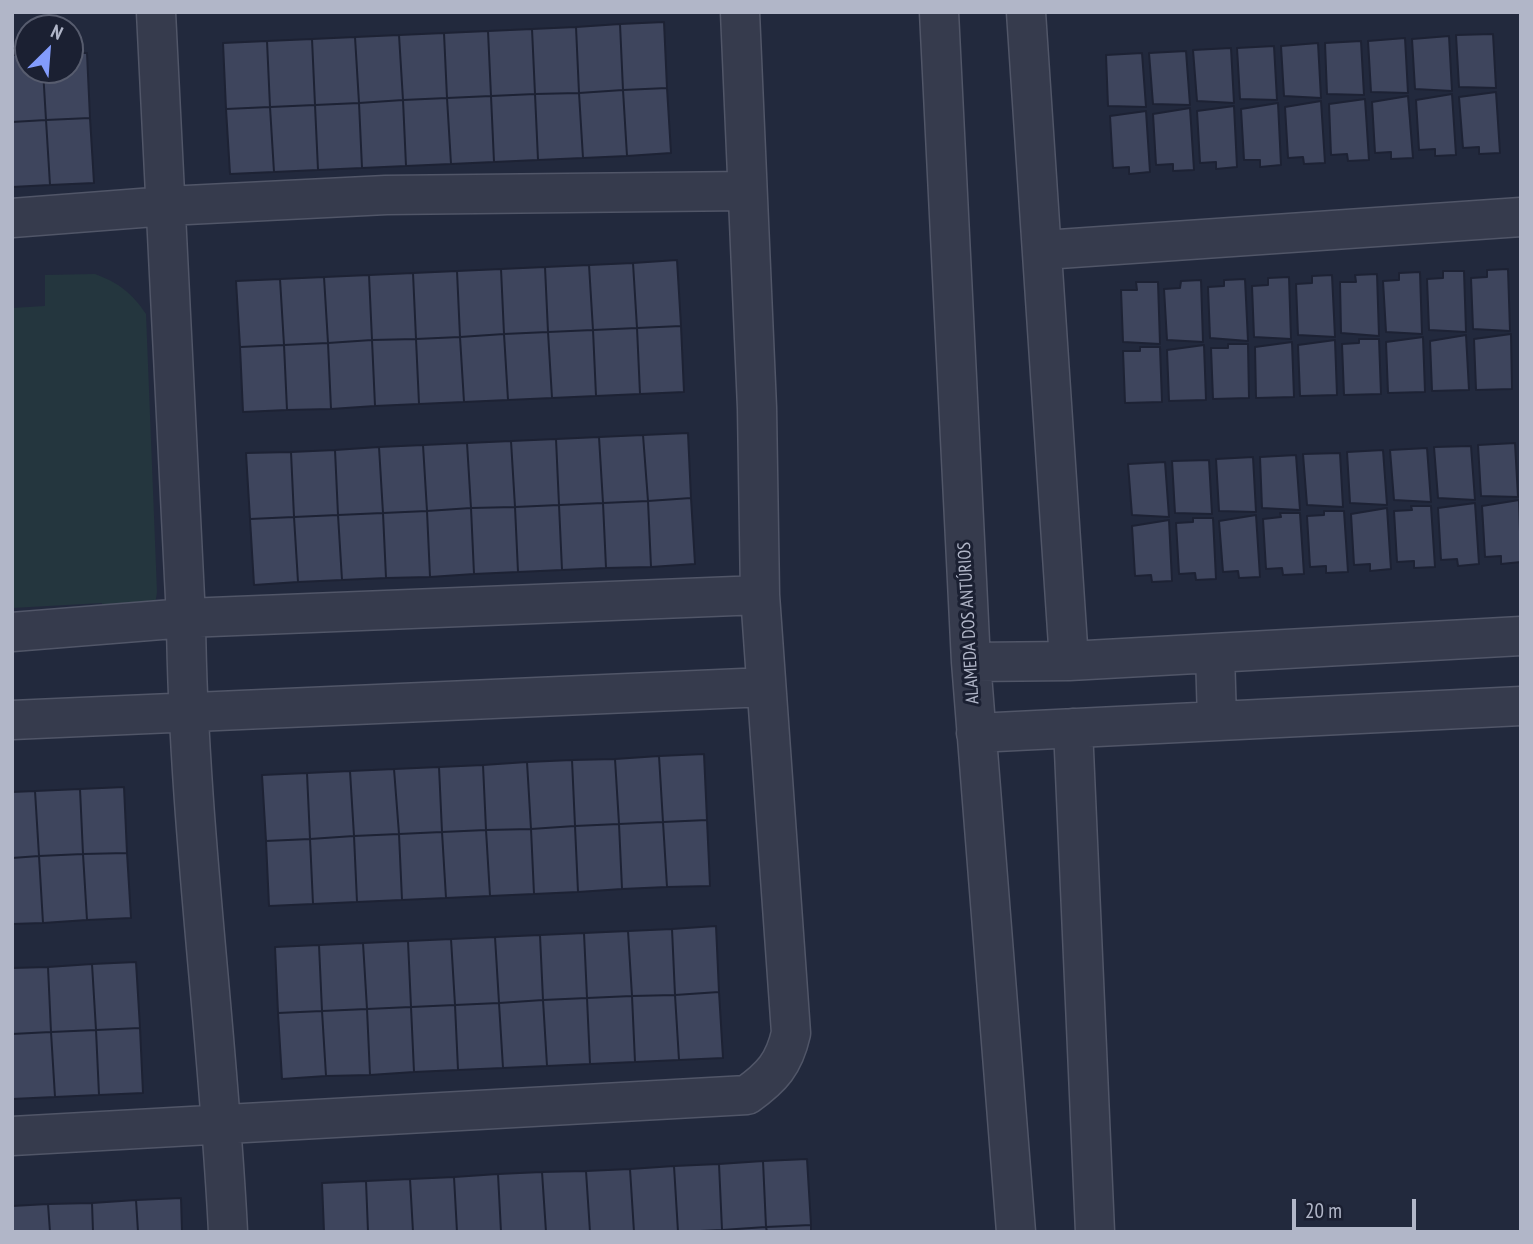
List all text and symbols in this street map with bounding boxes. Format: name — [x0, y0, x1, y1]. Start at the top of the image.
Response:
north arrow — [14, 14, 84, 84]
text: N — [47, 19, 67, 45]
street label: ALAMEDA DOS ANTÚRIOS — [954, 542, 984, 704]
scale bar — [1295, 1184, 1419, 1228]
text: 20 m — [1305, 1197, 1342, 1224]

